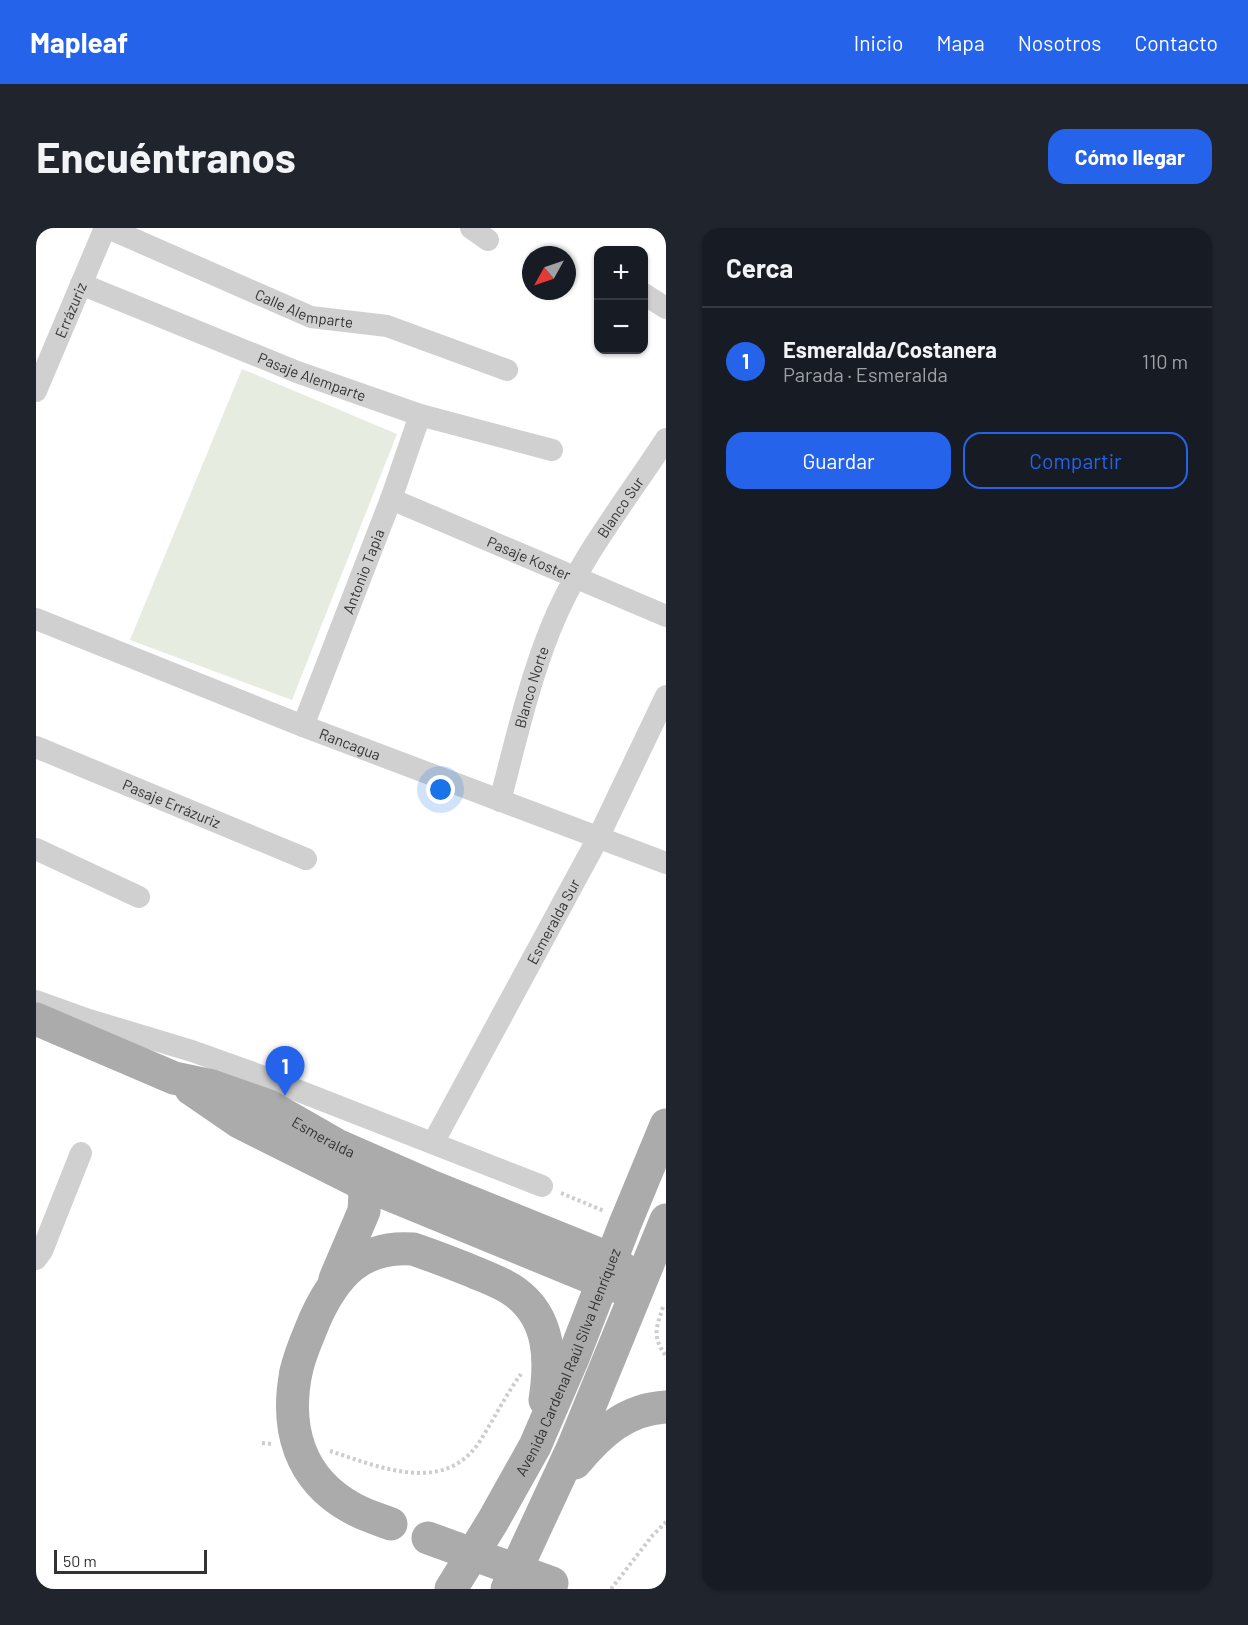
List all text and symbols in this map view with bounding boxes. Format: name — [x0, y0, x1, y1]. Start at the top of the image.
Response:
text: Mapleaf — [30, 25, 128, 59]
text: Inicio — [854, 30, 904, 55]
text: Mapa — [937, 30, 985, 55]
text: Nosotros — [1018, 30, 1101, 55]
text: Contacto — [1134, 30, 1218, 55]
button: Cómo llegar — [1048, 129, 1212, 184]
text: Encuéntranos — [36, 131, 296, 181]
north arrow — [522, 246, 576, 300]
map controls — [594, 246, 648, 354]
button: + — [594, 246, 648, 300]
text: Cerca — [726, 252, 793, 283]
street label: Errázuriz — [51, 279, 90, 340]
street label: Calle Alemparte — [253, 285, 354, 331]
button: − — [594, 300, 648, 354]
text: Esmeralda/Costanera — [783, 336, 997, 362]
street label: Pasaje Alemparte — [255, 348, 369, 405]
text: 1 — [742, 349, 749, 373]
text: 110 m — [1142, 349, 1188, 373]
text: Parada · Esmeralda — [783, 362, 948, 386]
button: Guardar — [726, 432, 951, 489]
button: Compartir — [963, 432, 1188, 489]
street label: Blanco Sur — [593, 473, 647, 541]
street label: Antonio Tapia — [338, 526, 388, 616]
street label: Pasaje Koster — [484, 532, 574, 584]
street label: Blanco Norte — [510, 644, 552, 730]
street label: Rancagua — [317, 724, 383, 764]
street label: Pasaje Errázuriz — [120, 775, 224, 832]
your location — [426, 775, 455, 804]
street label: Esmeralda Sur — [523, 875, 584, 967]
pin: 1 — [266, 1046, 304, 1096]
street label: Esmeralda — [289, 1112, 358, 1161]
street label: Avenida Cardenal Raúl Silva Henríquez — [511, 1245, 624, 1479]
scale bar — [54, 1547, 207, 1574]
text: 50 m — [63, 1551, 97, 1570]

